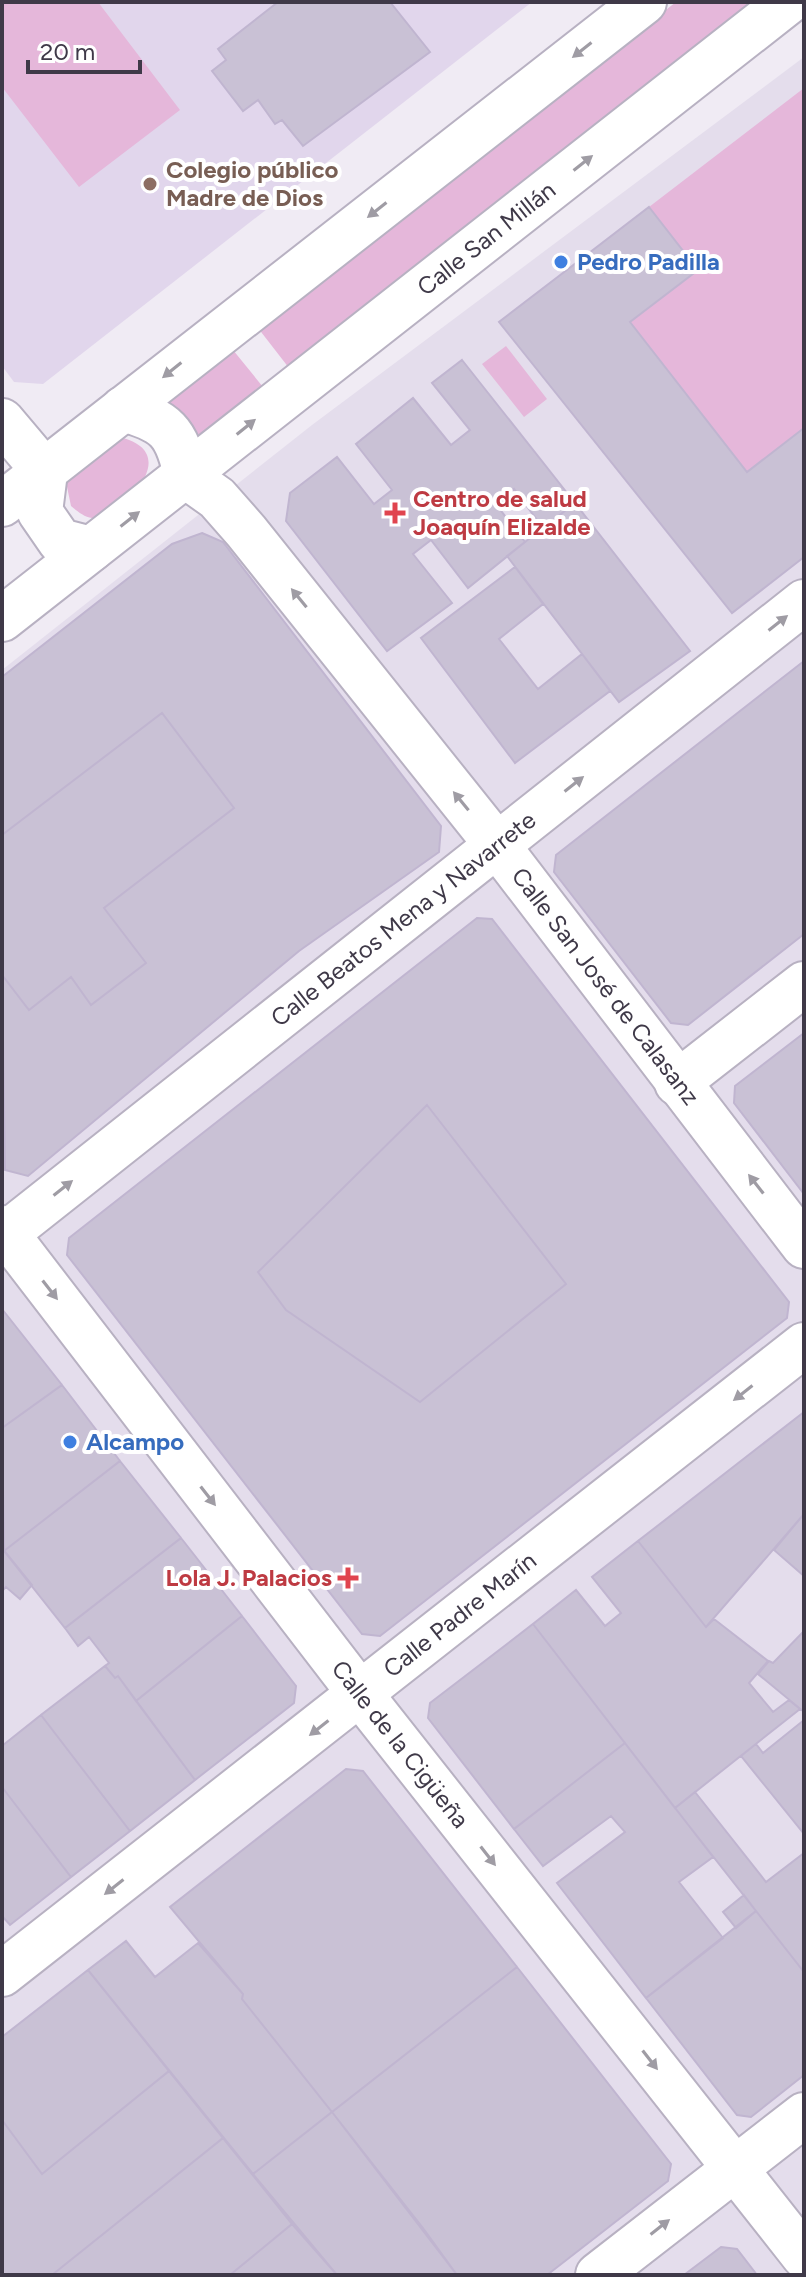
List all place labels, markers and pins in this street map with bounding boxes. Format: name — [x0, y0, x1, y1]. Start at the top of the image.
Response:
place label: Colegio público Madre de Dios — [166, 155, 339, 212]
marker: Colegio público Madre de Dios — [141, 175, 159, 193]
place label: Pedro Padilla — [577, 247, 720, 276]
marker: Pedro Padilla — [552, 253, 570, 271]
place label: Centro de salud Joaquín Elizalde — [413, 484, 591, 541]
marker: Centro de salud Joaquín Elizalde — [384, 502, 406, 524]
place label: Alcampo — [86, 1427, 184, 1456]
marker: Alcampo — [61, 1433, 79, 1451]
place label: Lola J. Palacios — [166, 1563, 332, 1592]
marker: Lola J. Palacios — [339, 1569, 357, 1587]

